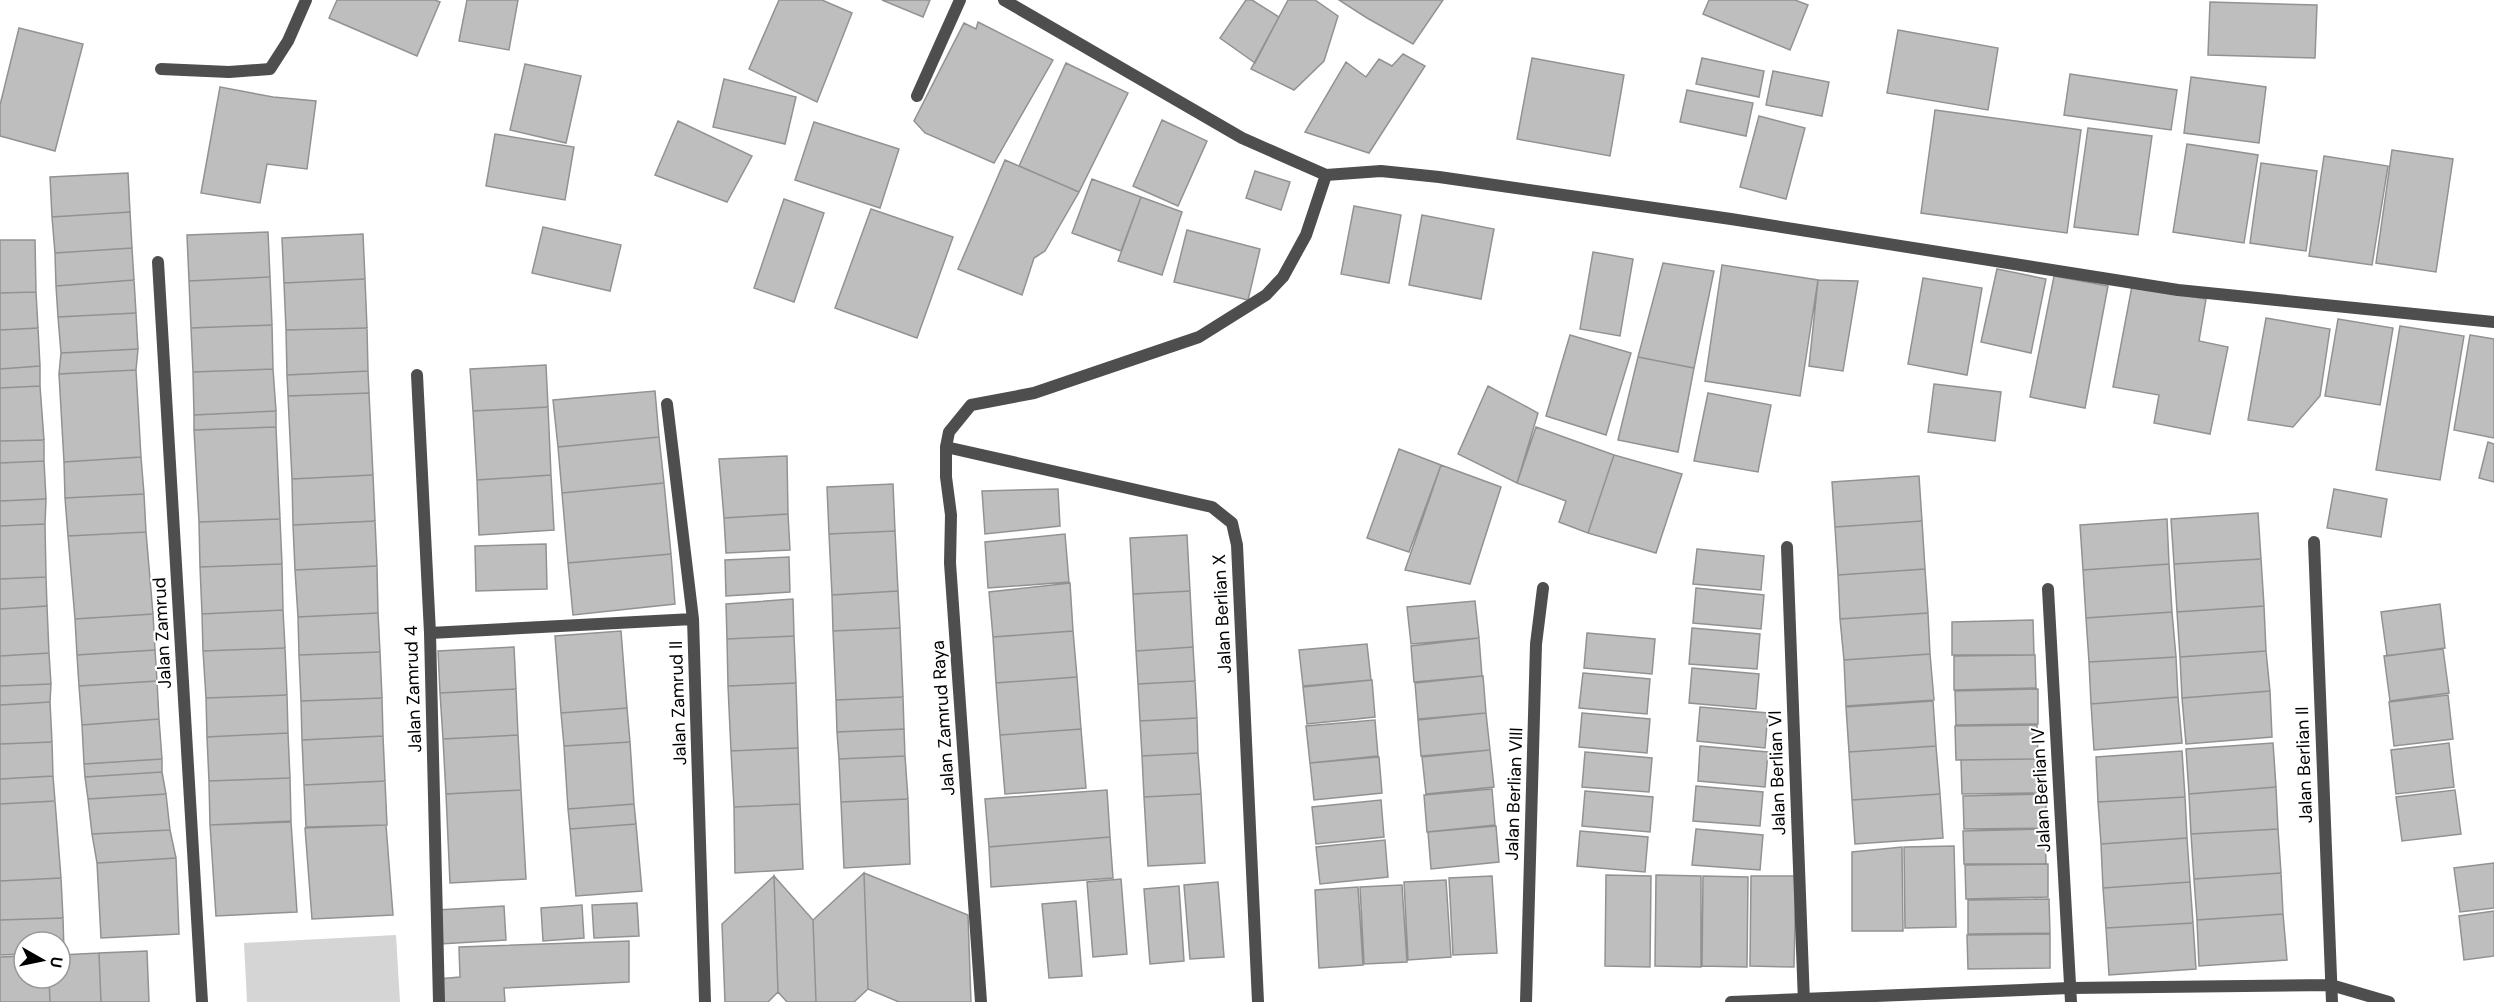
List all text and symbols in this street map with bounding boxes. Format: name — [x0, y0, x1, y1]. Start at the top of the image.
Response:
street label: Jalan Berlian X — [1207, 554, 1237, 674]
street label: Jalan Zamrud — [147, 577, 177, 689]
street label: Jalan Zamrud 4 — [399, 625, 427, 753]
street label: Jalan Zamrud II — [664, 640, 692, 766]
street label: Jalan Zamrud Raya — [926, 640, 960, 796]
street label: Jalan Berlian II — [2290, 706, 2318, 824]
street label: Jalan Berlian VI — [1763, 710, 1791, 836]
street label: Jalan Berlian VIII — [1500, 727, 1528, 861]
street label: Jalan Berlian IV — [2026, 727, 2056, 853]
north arrow — [12, 930, 72, 990]
text: U — [45, 955, 68, 969]

